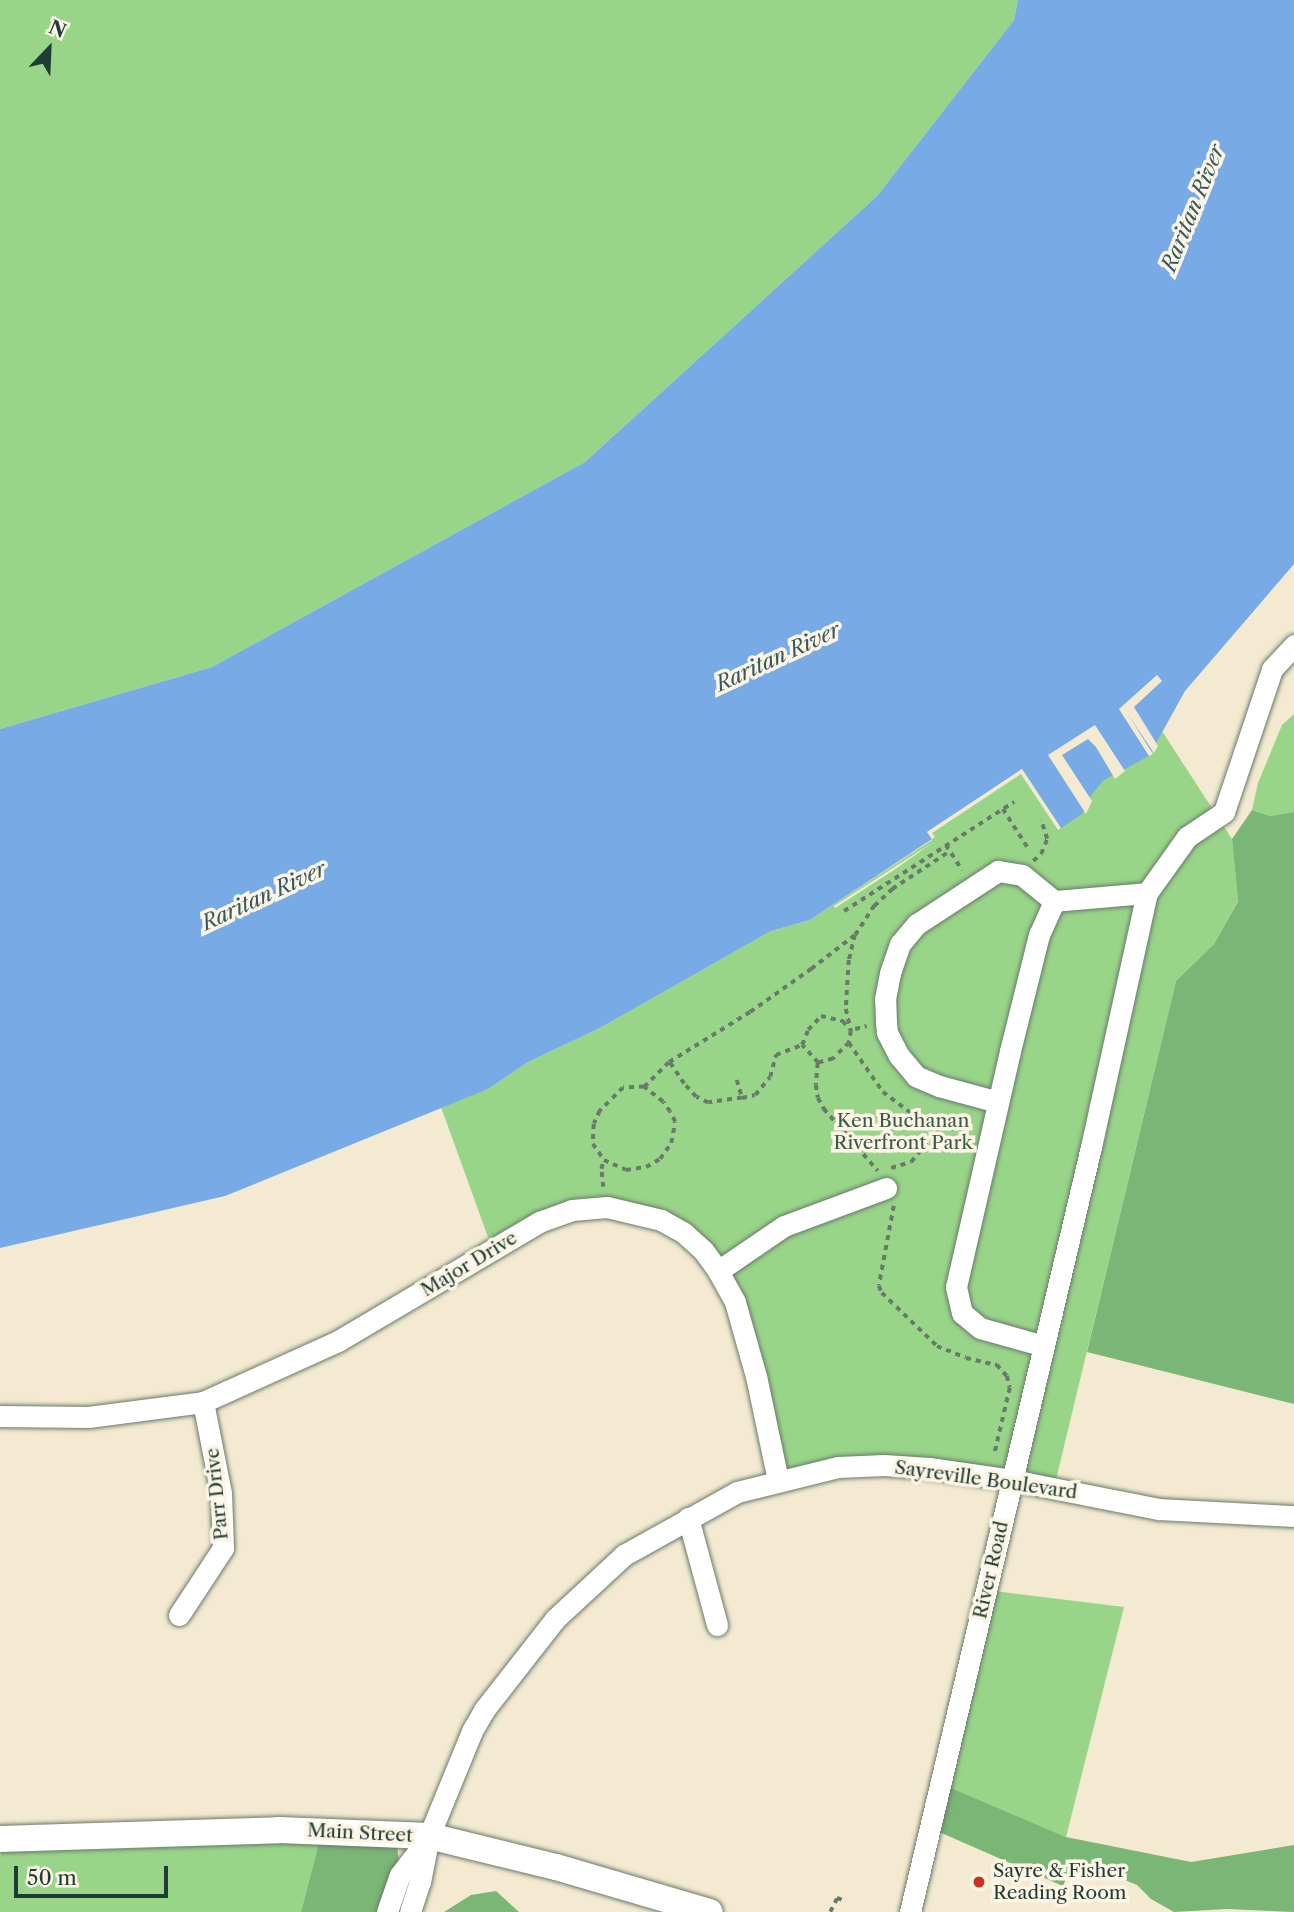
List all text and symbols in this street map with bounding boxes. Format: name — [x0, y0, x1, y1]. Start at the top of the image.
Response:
north arrow — [14, 14, 84, 84]
text: N — [45, 15, 69, 43]
water label: Raritan River — [1156, 141, 1230, 275]
water label: Raritan River — [712, 617, 844, 697]
water label: Raritan River — [198, 856, 330, 936]
park label: Ken Buchanan Riverfront Park — [833, 1110, 973, 1154]
street label: Major Drive — [417, 1226, 521, 1302]
street label: Parr Drive — [201, 1447, 233, 1541]
street label: Sayreville Boulevard — [893, 1456, 1079, 1504]
street label: River Road — [969, 1519, 1013, 1621]
street label: Main Street — [307, 1819, 413, 1847]
scale bar — [18, 1853, 172, 1897]
place label: Sayre & Fisher Reading Room — [993, 1860, 1127, 1904]
text: 50 m — [27, 1865, 77, 1890]
marker: Sayre & Fisher Reading Room — [971, 1874, 987, 1890]

